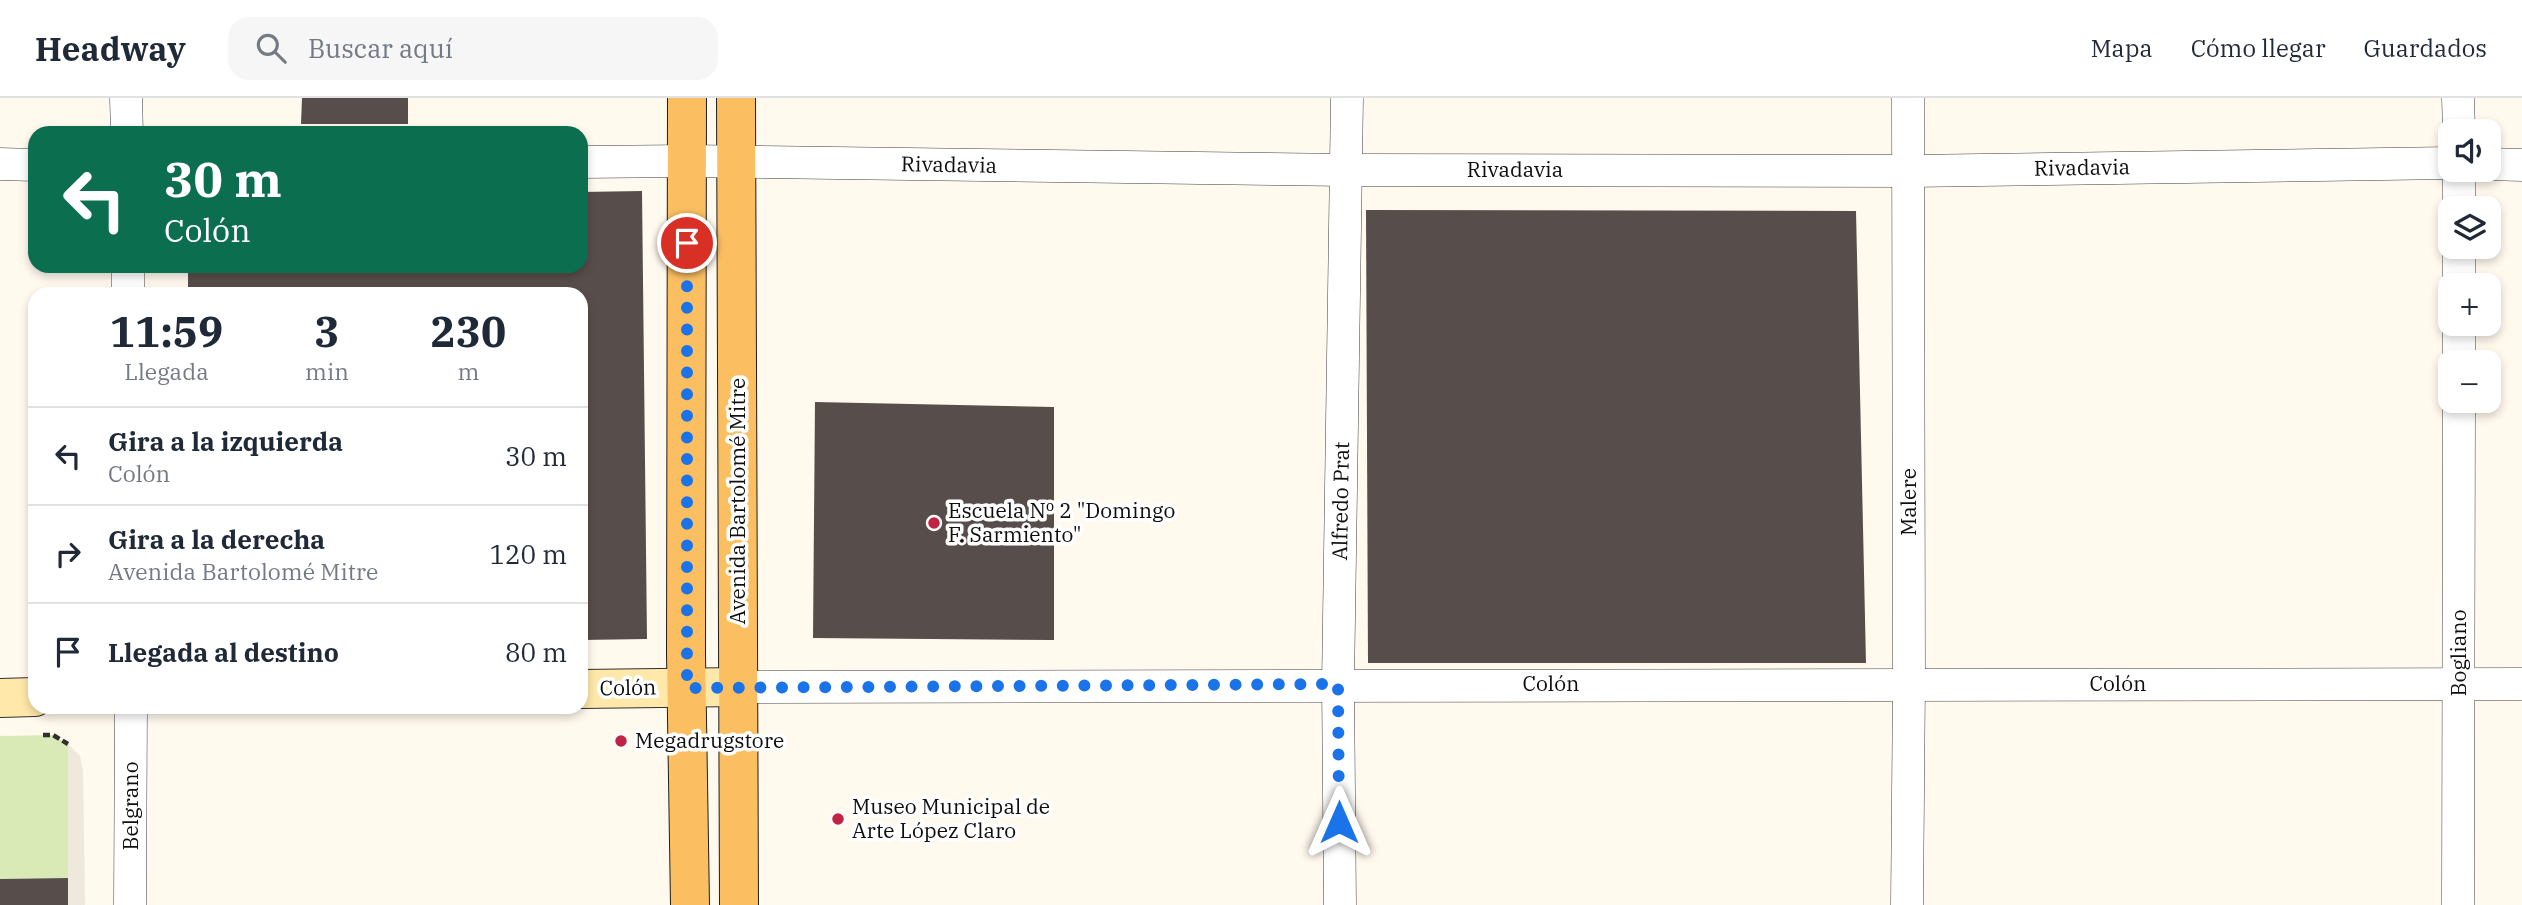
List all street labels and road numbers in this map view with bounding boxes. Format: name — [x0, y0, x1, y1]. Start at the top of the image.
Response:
street label: Rivadavia — [901, 149, 997, 179]
street label: Rivadavia — [2034, 152, 2130, 182]
street label: Rivadavia — [1467, 155, 1563, 183]
street label: Avenida Bartolomé Mitre — [723, 378, 751, 624]
street label: Alfredo Prat — [1325, 441, 1355, 561]
street label: Malere — [1894, 468, 1922, 536]
street label: Bogliano — [2444, 610, 2472, 696]
street label: Colón — [1523, 669, 1579, 697]
street label: Colón — [2090, 669, 2146, 697]
street label: Colón — [599, 673, 657, 701]
street label: Belgrano — [116, 761, 144, 851]

